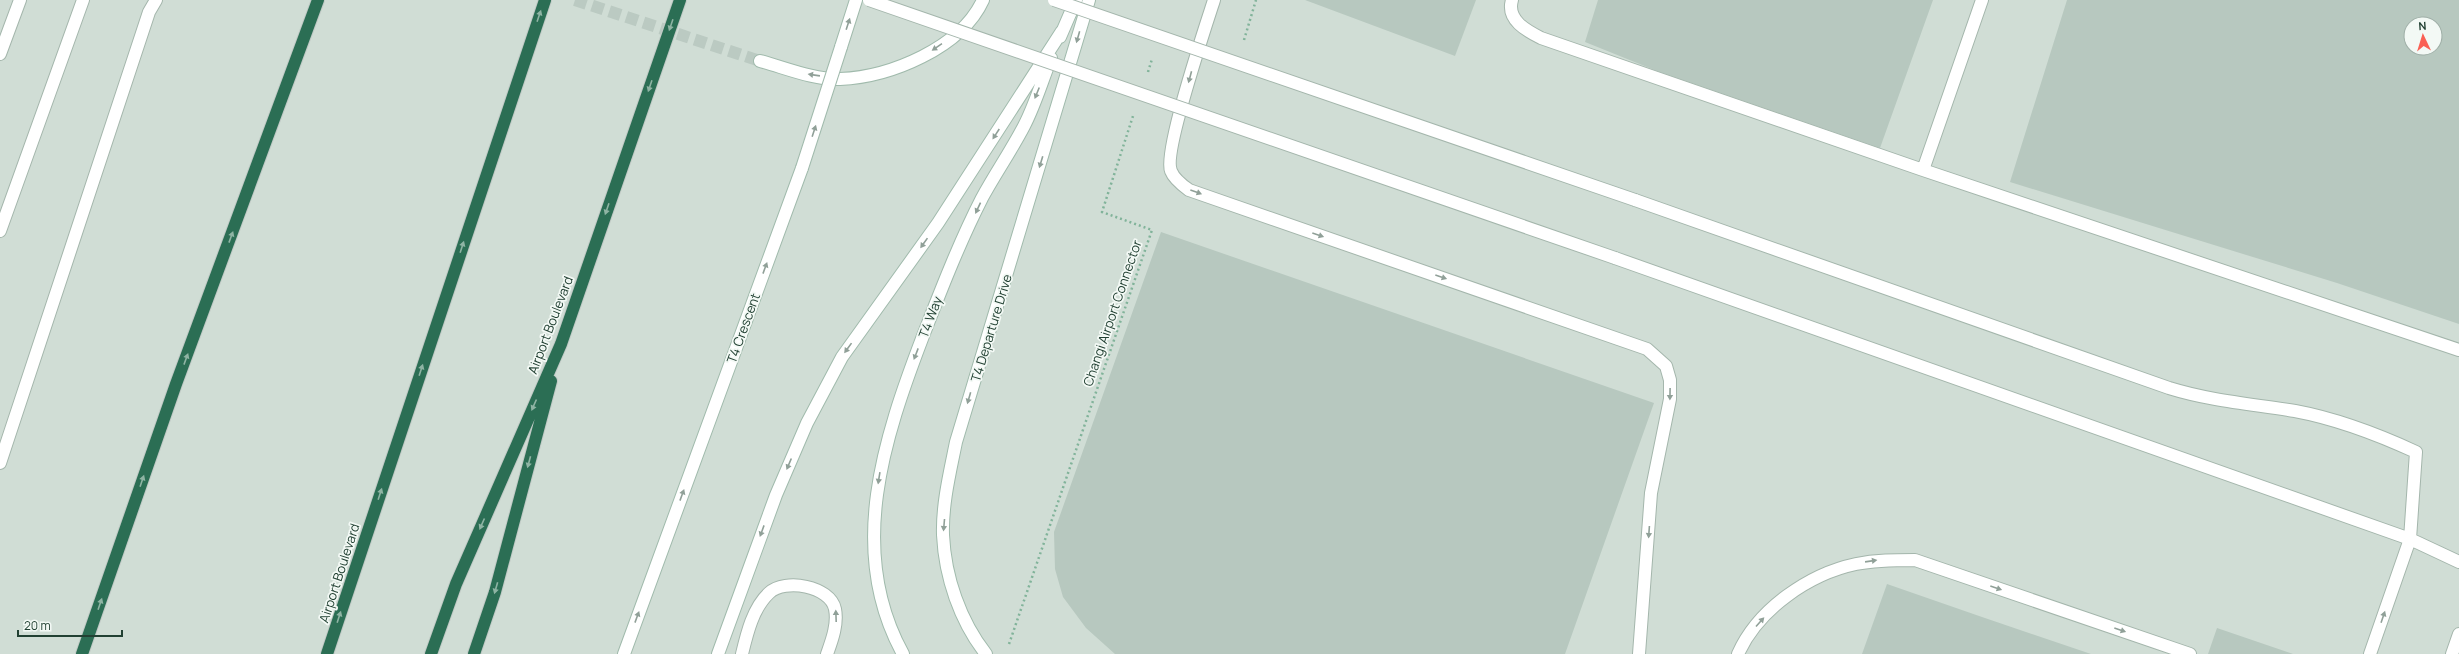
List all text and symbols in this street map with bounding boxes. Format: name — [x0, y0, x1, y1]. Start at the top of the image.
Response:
one-way arrow — [537, 10, 543, 22]
north arrow — [2403, 16, 2443, 56]
one-way arrow — [845, 17, 851, 29]
text: N — [2418, 18, 2427, 33]
one-way arrow — [668, 19, 674, 31]
one-way arrow — [1075, 32, 1081, 44]
one-way arrow — [932, 43, 942, 51]
one-way arrow — [1186, 71, 1192, 83]
one-way arrow — [808, 72, 820, 78]
one-way arrow — [647, 80, 653, 92]
one-way arrow — [1034, 88, 1040, 100]
one-way arrow — [811, 125, 817, 137]
one-way arrow — [992, 128, 999, 140]
one-way arrow — [1038, 156, 1044, 168]
one-way arrow — [1190, 190, 1202, 196]
one-way arrow — [604, 203, 610, 215]
one-way arrow — [975, 203, 981, 214]
one-way arrow — [228, 230, 234, 242]
one-way arrow — [1313, 232, 1325, 238]
one-way arrow — [920, 237, 928, 248]
street label: Changi Airport Connector — [1078, 237, 1146, 389]
one-way arrow — [460, 241, 466, 253]
one-way arrow — [763, 262, 769, 274]
street label: T4 Departure Drive — [966, 272, 1016, 384]
street label: Airport Boulevard — [523, 274, 577, 376]
one-way arrow — [1436, 275, 1448, 281]
street label: T4 Crescent — [722, 290, 764, 366]
street label: T4 Way — [914, 294, 946, 340]
one-way arrow — [844, 343, 852, 354]
one-way arrow — [913, 348, 919, 360]
one-way arrow — [183, 352, 189, 364]
one-way arrow — [418, 364, 424, 376]
one-way arrow — [1666, 388, 1673, 400]
one-way arrow — [966, 393, 972, 405]
one-way arrow — [531, 399, 537, 411]
one-way arrow — [526, 457, 532, 469]
one-way arrow — [786, 458, 792, 469]
one-way arrow — [876, 472, 882, 484]
one-way arrow — [140, 475, 146, 487]
one-way arrow — [377, 487, 383, 499]
one-way arrow — [679, 489, 685, 501]
one-way arrow — [479, 519, 485, 530]
one-way arrow — [940, 519, 947, 531]
street label: Airport Boulevard — [314, 521, 364, 625]
one-way arrow — [759, 526, 765, 538]
one-way arrow — [1645, 526, 1652, 538]
one-way arrow — [1865, 558, 1877, 564]
one-way arrow — [493, 582, 499, 594]
one-way arrow — [1991, 585, 2003, 591]
one-way arrow — [97, 598, 103, 610]
one-way arrow — [832, 610, 839, 622]
one-way arrow — [336, 611, 342, 623]
one-way arrow — [634, 611, 640, 623]
one-way arrow — [2380, 611, 2386, 623]
scale bar — [18, 612, 122, 638]
text: 20 m — [24, 617, 51, 634]
one-way arrow — [1755, 617, 1764, 627]
one-way arrow — [2114, 627, 2126, 633]

